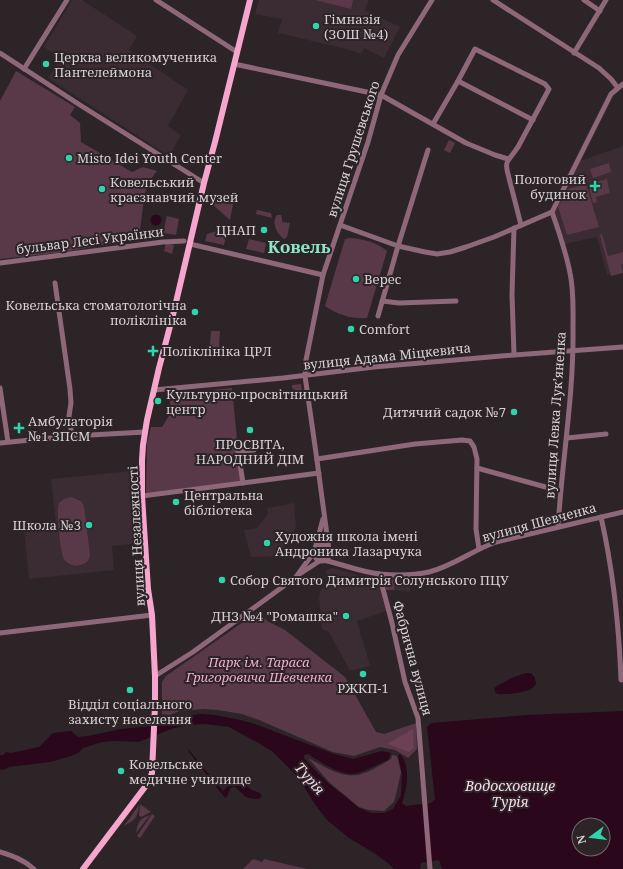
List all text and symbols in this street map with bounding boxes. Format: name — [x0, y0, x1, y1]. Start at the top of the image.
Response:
place label: Гімназія (ЗОШ №4) — [324, 10, 388, 43]
marker: Гімназія (ЗОШ №4) — [311, 21, 321, 31]
place label: Церква великомученика Пантелеймона — [54, 48, 217, 81]
marker: Церква великомученика Пантелеймона — [41, 59, 51, 69]
street label: вулиця Грушевського — [322, 79, 384, 219]
place label: Misto Idei Youth Center — [77, 149, 222, 167]
marker: Misto Idei Youth Center — [64, 153, 74, 163]
place label: Пологовий будинок — [514, 170, 586, 203]
place label: Ковельський краєзнавчий музей — [110, 173, 239, 206]
marker: Пологовий будинок — [589, 180, 601, 192]
marker: Ковельський краєзнавчий музей — [97, 184, 107, 194]
place label: ЦНАП — [216, 221, 256, 239]
street label: бульвар Лесі Українки — [15, 222, 165, 258]
marker: ЦНАП — [259, 225, 269, 235]
district label: Ковель — [268, 235, 331, 258]
place label: Верес — [364, 270, 401, 288]
marker: Верес — [351, 274, 361, 284]
place label: Ковельська стоматологічна поліклініка — [6, 296, 187, 329]
marker: Ковельська стоматологічна поліклініка — [190, 307, 200, 317]
place label: Comfort — [359, 320, 410, 338]
marker: Comfort — [346, 324, 356, 334]
street label: вулиця Левка Лукʼяненка — [540, 331, 570, 499]
street label: вулиця Адама Міцкевича — [302, 338, 472, 374]
place label: Поліклініка ЦРЛ — [162, 342, 272, 360]
marker: Поліклініка ЦРЛ — [147, 345, 159, 357]
place label: Культурно-просвітницький центр — [166, 385, 348, 418]
marker: Культурно-просвітницький центр — [153, 396, 163, 406]
place label: Дитячий садок №7 — [383, 403, 506, 421]
marker: Дитячий садок №7 — [509, 407, 519, 417]
place label: Амбулаторія №1 ЗПСМ — [28, 412, 113, 445]
marker: Амбулаторія №1 ЗПСМ — [13, 422, 25, 434]
marker: ПРОСВІТА, НАРОДНИЙ ДІМ — [245, 425, 255, 435]
place label: ПРОСВІТА, НАРОДНИЙ ДІМ — [196, 435, 304, 468]
street label: вулиця Незалежності — [123, 465, 149, 607]
place label: Центральна бібліотека — [184, 486, 264, 519]
marker: Центральна бібліотека — [171, 497, 181, 507]
street label: вулиця Шевченка — [480, 498, 598, 546]
place label: Школа №3 — [12, 516, 81, 534]
marker: Школа №3 — [84, 520, 94, 530]
place label: Художня школа імені Андроника Лазарчука — [275, 527, 422, 560]
marker: Художня школа імені Андроника Лазарчука — [262, 538, 272, 548]
place label: Собор Святого Димитрія Солунського ПЦУ — [230, 571, 509, 589]
marker: Собор Святого Димитрія Солунського ПЦУ — [217, 575, 227, 585]
street label: Фабрична вулиця — [389, 599, 437, 717]
place label: ДНЗ №4 "Ромашка" — [211, 607, 338, 625]
marker: ДНЗ №4 "Ромашка" — [341, 611, 351, 621]
park label: Парк ім. Тараса Григоровича Шевченка — [185, 653, 333, 686]
marker: РЖКП-1 — [358, 669, 368, 679]
place label: РЖКП-1 — [337, 679, 389, 697]
marker: Відділ соціального захисту населення — [125, 685, 135, 695]
place label: Відділ соціального захисту населення — [68, 695, 192, 728]
place label: Ковельське медичне училище — [129, 755, 251, 788]
water label: Турія — [291, 758, 329, 798]
marker: Ковельське медичне училище — [116, 766, 126, 776]
water label: Водосховище Турія — [464, 776, 555, 811]
north arrow — [571, 817, 611, 857]
text: N — [572, 833, 589, 846]

